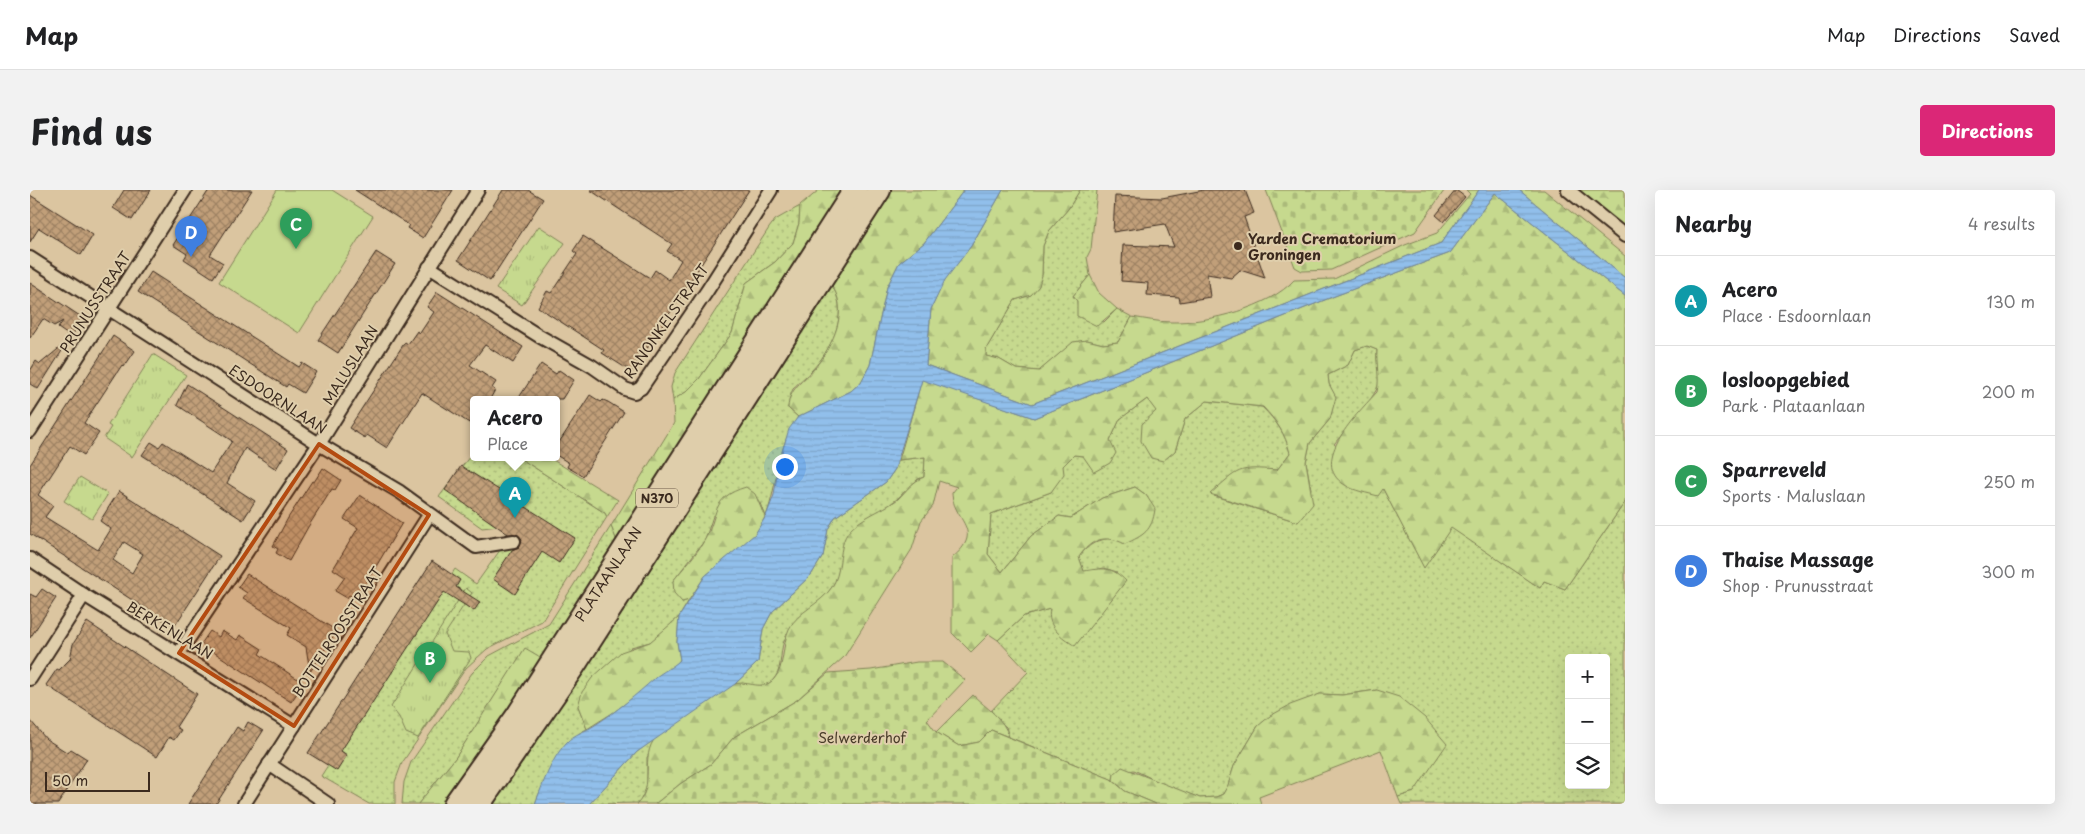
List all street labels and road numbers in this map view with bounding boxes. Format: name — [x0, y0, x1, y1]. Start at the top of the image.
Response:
street label: PRUNUSSTRAAT — [54, 247, 136, 357]
street label: RANONKELSTRAAT — [618, 259, 714, 383]
street label: MALUSLAAN — [317, 321, 383, 409]
street label: ESDOORNLAAN — [225, 359, 331, 439]
road number: N370 — [636, 488, 678, 508]
street label: PLATAANLAAN — [569, 522, 647, 626]
street label: BOTTELROOSSTRAAT — [287, 562, 387, 701]
street label: BERKENLAAN — [123, 596, 217, 664]

